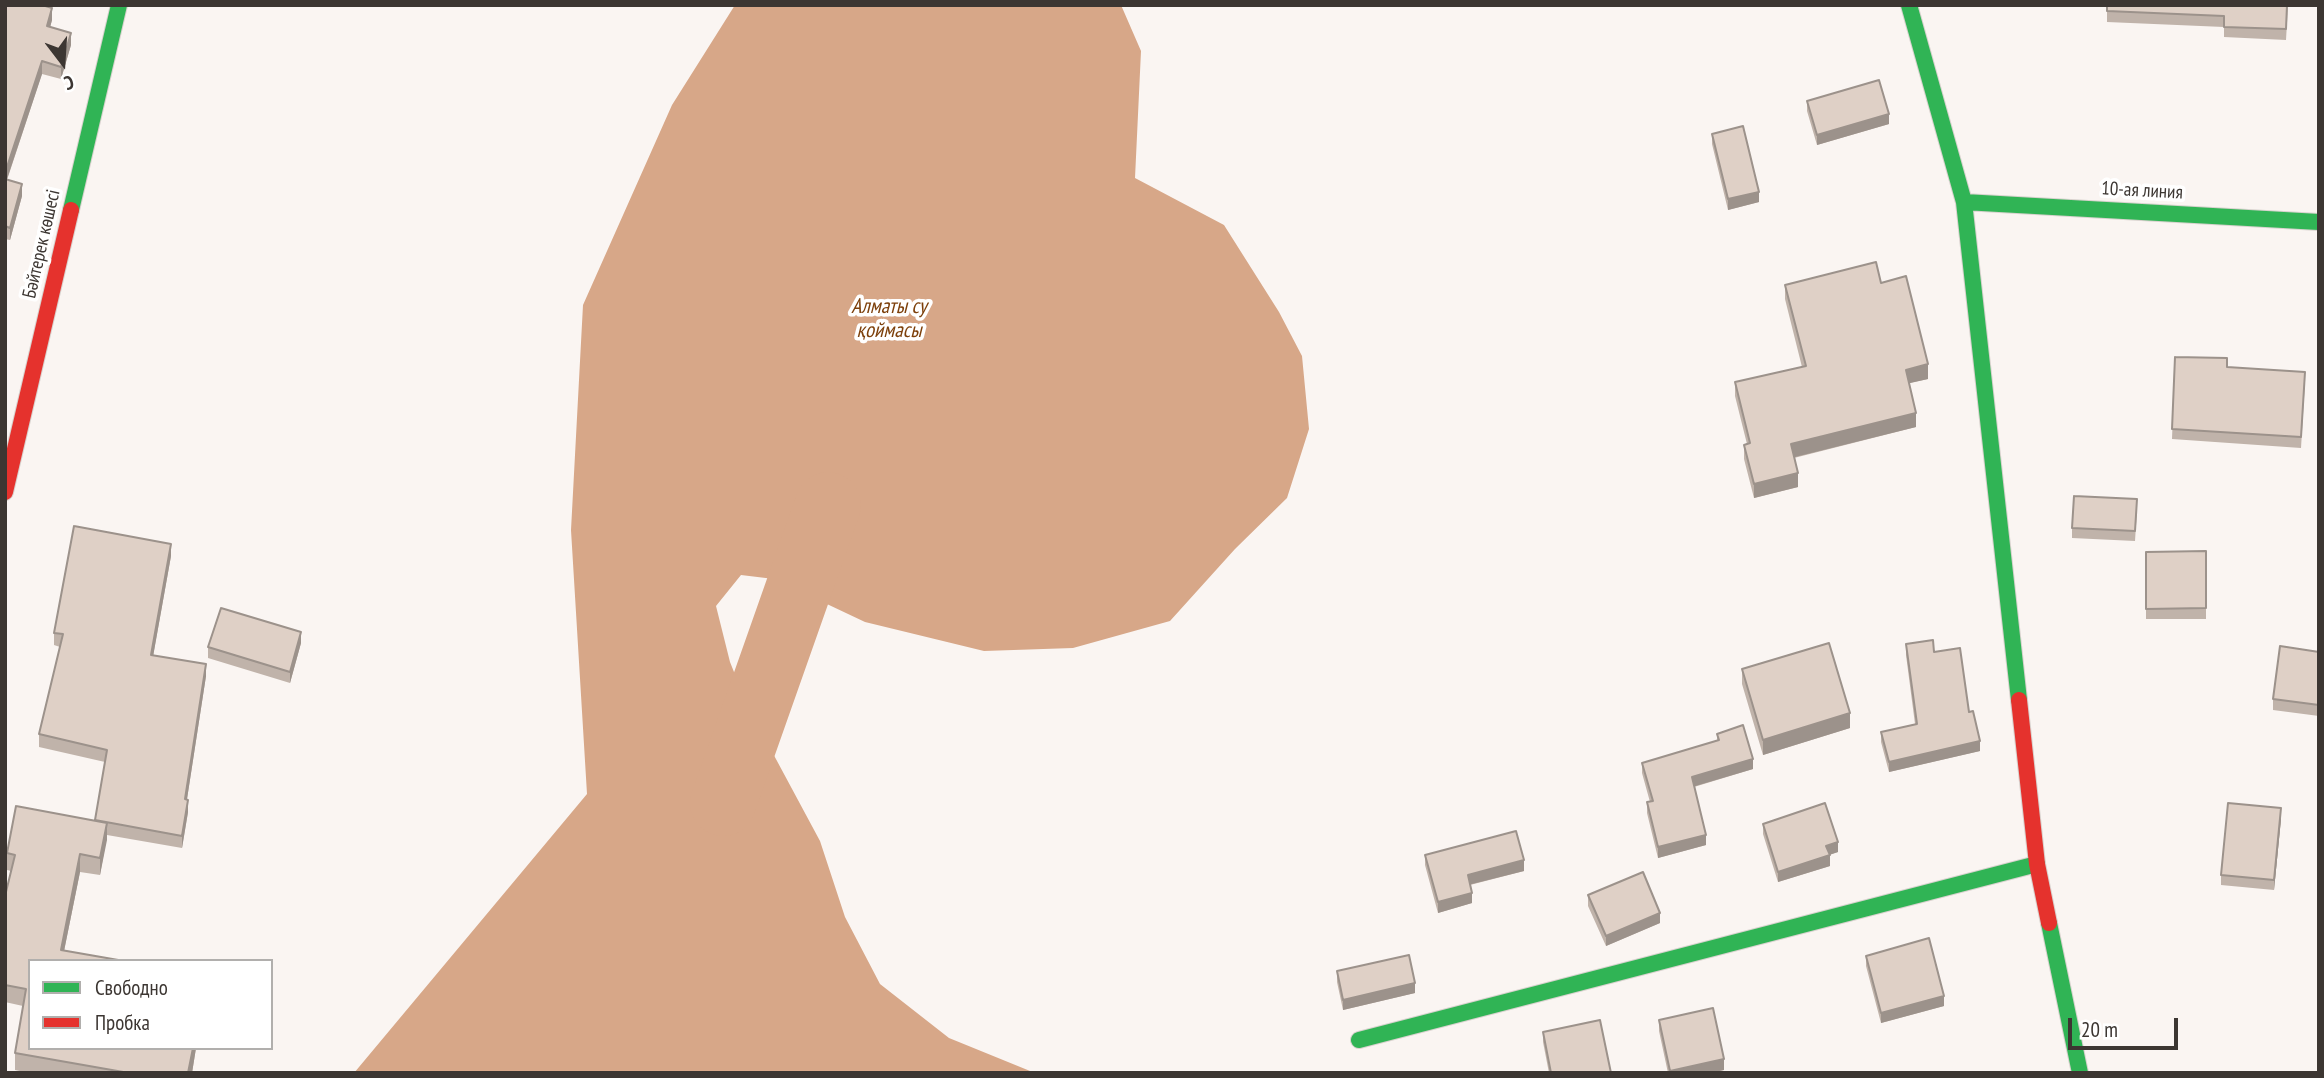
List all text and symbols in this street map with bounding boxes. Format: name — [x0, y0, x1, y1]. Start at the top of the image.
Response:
north arrow — [28, 28, 98, 98]
text: С — [61, 70, 77, 96]
street label: 10-ая линия — [2101, 177, 2183, 205]
street label: Бәйтерек көшесі — [18, 187, 66, 301]
water label: Алматы су қоймасы — [851, 294, 927, 344]
legend — [28, 959, 273, 1050]
text: Свободно — [95, 974, 168, 1001]
scale bar — [2072, 1004, 2182, 1048]
text: Пробка — [95, 1009, 150, 1036]
text: 20 m — [2081, 1016, 2118, 1043]

